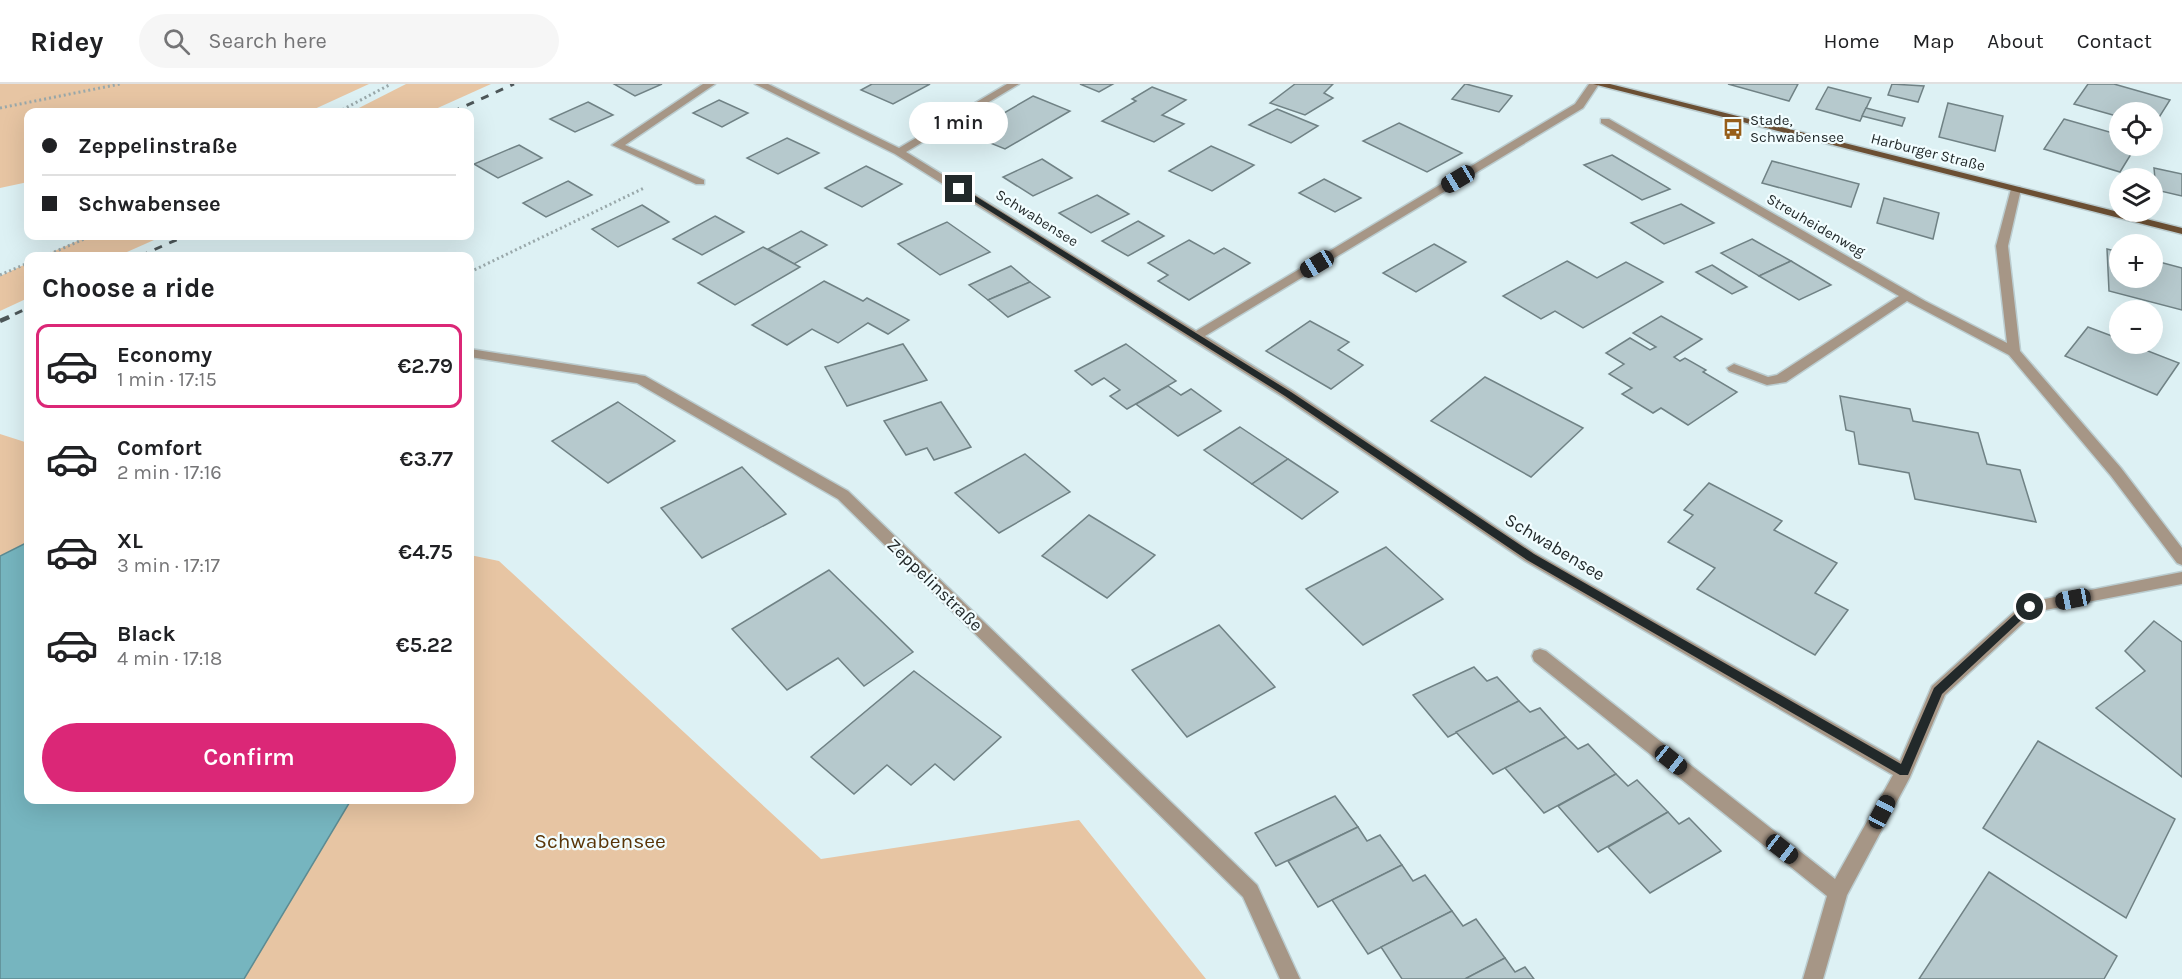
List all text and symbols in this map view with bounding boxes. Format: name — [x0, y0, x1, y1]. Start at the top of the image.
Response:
search box — [139, 14, 559, 68]
text: Ridey — [30, 25, 103, 58]
icon: search — [160, 25, 193, 58]
text: Search here — [208, 28, 327, 54]
text: Home — [1824, 29, 1880, 53]
text: Map — [1913, 29, 1954, 53]
text: About — [1987, 29, 2044, 53]
text: Contact — [2077, 29, 2152, 53]
callout: 1 min — [910, 102, 1008, 144]
map controls — [2109, 102, 2163, 354]
button: locate — [2109, 102, 2163, 156]
text: 1 min — [934, 111, 983, 134]
place label: Stade, Schwabensee — [1750, 111, 1844, 146]
bus stop icon: Stade, Schwabensee — [1721, 117, 1745, 141]
street label: Harburger Straße — [1869, 129, 1987, 175]
text: Zeppelinstraße — [78, 133, 237, 159]
car — [1438, 162, 1478, 196]
button: layers — [2109, 168, 2163, 222]
route end — [945, 175, 972, 202]
street label: Schwabensee — [992, 185, 1082, 251]
street label: Streuheidenweg — [1764, 189, 1869, 261]
text: Schwabensee — [78, 191, 221, 217]
button: + — [2109, 234, 2163, 288]
car — [1297, 247, 1337, 281]
text: Choose a ride — [42, 272, 215, 304]
button: − — [2109, 300, 2163, 354]
icon: car — [45, 339, 99, 393]
text: Economy — [117, 342, 212, 368]
text: €2.79 — [398, 353, 453, 379]
text: 1 min · 17:15 — [117, 368, 217, 391]
icon: car — [45, 432, 99, 486]
text: Comfort — [117, 435, 202, 461]
text: €3.77 — [400, 446, 453, 472]
text: 2 min · 17:16 — [117, 461, 222, 484]
street label: Schwabensee — [1501, 509, 1609, 585]
icon: car — [45, 525, 99, 579]
text: XL — [117, 528, 143, 554]
street label: Zeppelinstraße — [883, 534, 987, 636]
text: €4.75 — [398, 539, 453, 565]
text: 3 min · 17:17 — [117, 554, 220, 577]
car — [2054, 587, 2092, 611]
route start — [2016, 593, 2043, 620]
icon: car — [45, 618, 99, 672]
text: Black — [117, 621, 176, 647]
text: €5.22 — [396, 632, 453, 658]
text: 4 min · 17:18 — [117, 647, 222, 670]
button: Confirm — [42, 723, 456, 792]
car — [1651, 742, 1691, 778]
car — [1866, 792, 1898, 832]
park label: Schwabensee — [534, 829, 666, 853]
car — [1762, 831, 1802, 867]

